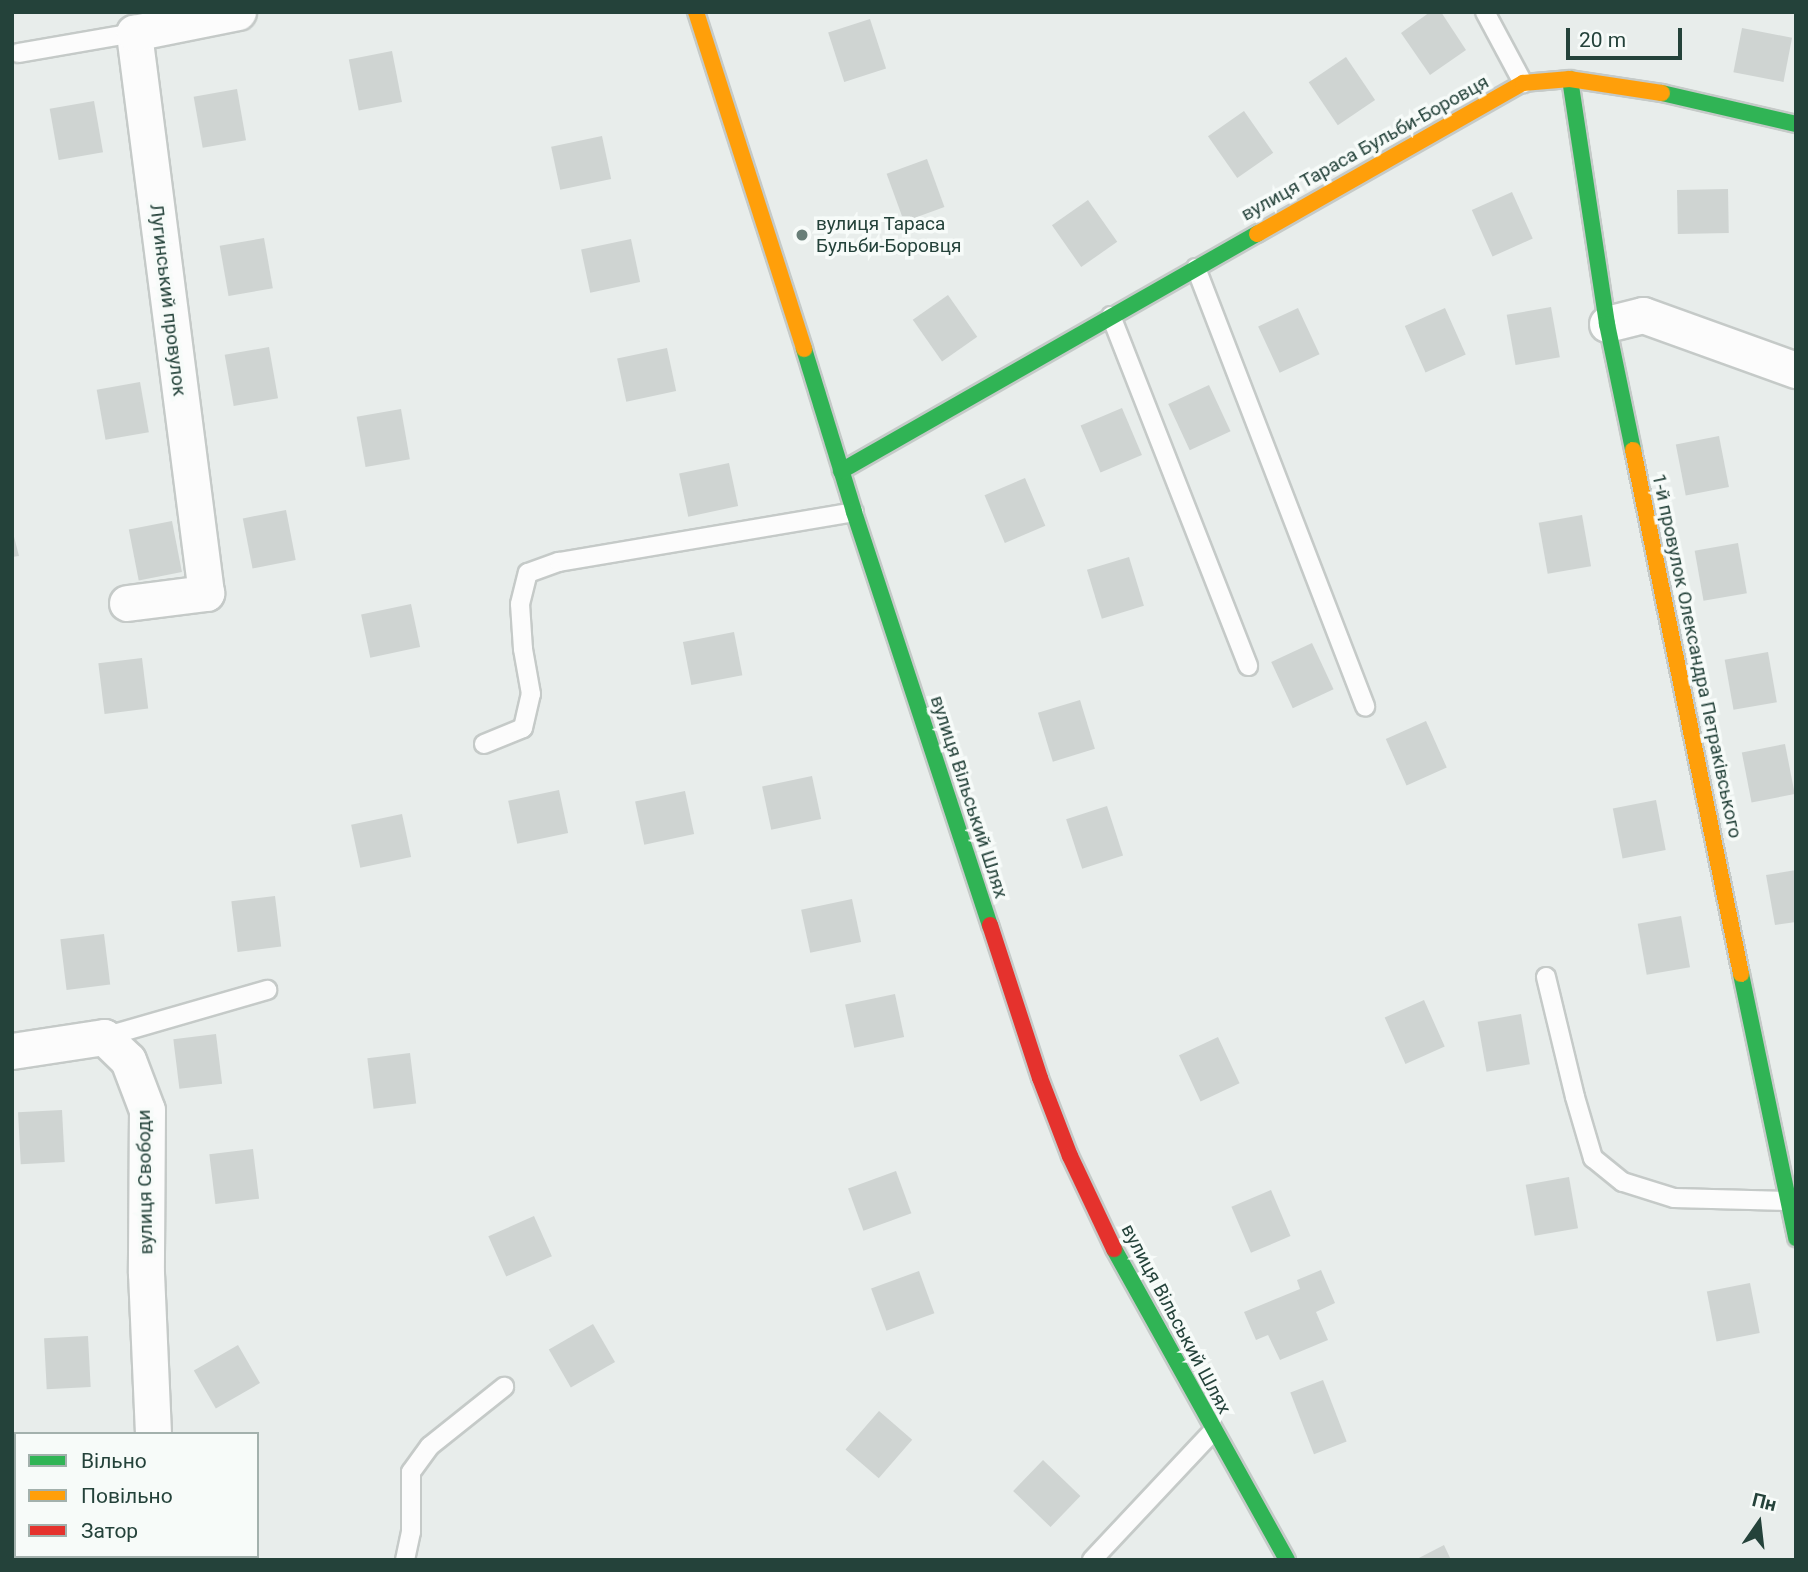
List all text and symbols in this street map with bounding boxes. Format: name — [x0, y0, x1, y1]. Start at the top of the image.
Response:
scale bar — [1570, 14, 1686, 58]
text: 20 m — [1579, 28, 1626, 52]
street label: вулиця Тараса Бульби-Боровця — [1237, 70, 1493, 226]
street label: Лугинський провулок — [145, 203, 191, 397]
place label: вулиця Тараса Бульби-Боровця — [816, 213, 961, 257]
marker: вулиця Тараса Бульби-Боровця — [794, 227, 810, 243]
street label: 1-й провулок Олександра Петраківського — [1647, 472, 1747, 840]
street label: вулиця Вільський Шлях — [925, 693, 1013, 901]
street label: вулиця Свободи — [132, 1109, 158, 1255]
street label: вулиця Вільський Шлях — [1116, 1220, 1236, 1418]
legend — [14, 1432, 259, 1558]
text: Вільно — [81, 1449, 147, 1473]
text: Повільно — [81, 1484, 173, 1508]
north arrow — [1724, 1488, 1794, 1558]
text: Пн — [1750, 1488, 1779, 1516]
text: Затор — [81, 1519, 138, 1543]

